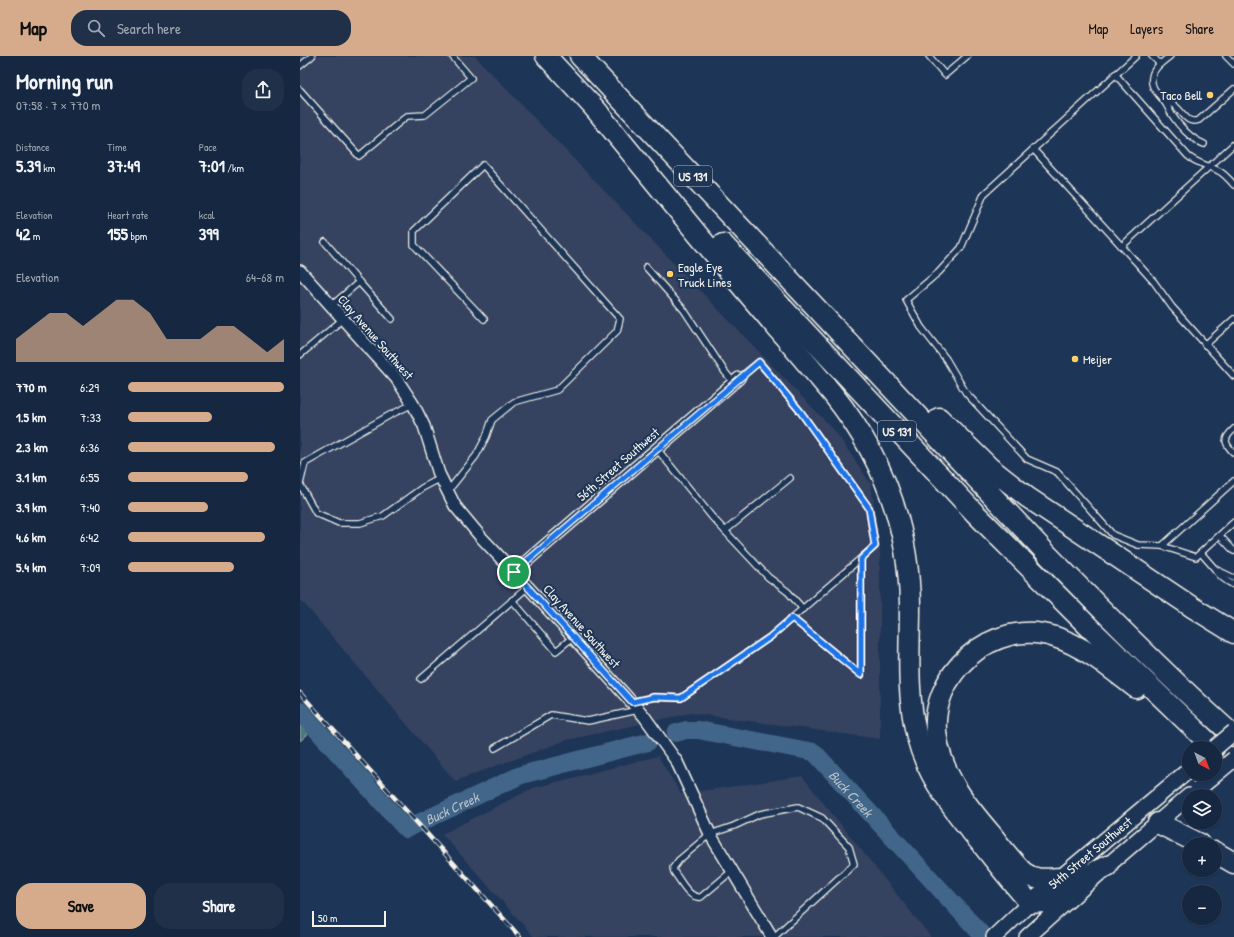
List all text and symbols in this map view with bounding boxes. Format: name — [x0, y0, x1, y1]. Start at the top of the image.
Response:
search box — [71, 10, 351, 46]
text: Map — [20, 15, 47, 41]
icon: search — [85, 17, 107, 39]
text: Search here — [117, 18, 181, 39]
text: Map — [1088, 19, 1108, 38]
text: Layers — [1130, 19, 1163, 38]
text: Share — [1185, 19, 1214, 38]
text: Morning run — [16, 66, 113, 96]
button: share — [242, 69, 284, 111]
place label: Taco Bell — [1160, 86, 1202, 104]
marker: Taco Bell — [1205, 90, 1215, 100]
text: 07:58 · 7 × 770 m — [16, 96, 100, 114]
text: Distance — [16, 140, 50, 154]
text: Time — [107, 140, 127, 154]
text: Pace — [199, 140, 217, 154]
text: 5.39 — [16, 154, 41, 177]
text: 37:49 — [107, 154, 140, 177]
text: 7:01 — [199, 154, 225, 177]
text: km — [41, 161, 55, 175]
text: /km — [225, 161, 244, 175]
road number: US 131 — [674, 166, 712, 186]
text: Elevation — [16, 208, 53, 222]
text: Heart rate — [107, 208, 148, 222]
text: kcal — [199, 208, 215, 222]
text: 42 — [16, 222, 30, 245]
text: 155 — [107, 222, 128, 245]
text: 399 — [199, 222, 219, 245]
text: m — [30, 229, 40, 243]
text: bpm — [128, 229, 147, 243]
place label: Eagle Eye Truck Lines — [678, 258, 732, 291]
text: Elevation — [16, 268, 59, 286]
text: 64–68 m — [246, 268, 284, 286]
marker: Eagle Eye Truck Lines — [665, 269, 675, 279]
street label: Clay Avenue Southwest — [334, 291, 418, 384]
place label: Meijer — [1083, 350, 1112, 368]
marker: Meijer — [1070, 354, 1080, 364]
text: 770 m — [16, 378, 47, 396]
text: 6:29 — [80, 378, 99, 396]
text: 1.5 km — [16, 408, 46, 426]
text: 7:33 — [80, 408, 101, 426]
road number: US 131 — [878, 421, 916, 441]
street label: 56th Street Southwest — [573, 423, 663, 505]
text: 2.3 km — [16, 438, 48, 456]
text: 6:36 — [80, 438, 99, 456]
text: 3.1 km — [16, 468, 47, 486]
text: 6:55 — [80, 468, 99, 486]
text: 3.9 km — [16, 498, 47, 516]
text: 7:40 — [80, 498, 100, 516]
text: 4.6 km — [16, 528, 46, 546]
text: 6:42 — [80, 528, 99, 546]
pin — [497, 555, 531, 589]
text: 5.4 km — [16, 558, 46, 576]
text: 7:09 — [80, 558, 100, 576]
icon: arrive — [503, 561, 525, 583]
street label: Clay Avenue Southwest — [539, 580, 625, 672]
north arrow — [1182, 741, 1222, 781]
map controls — [1182, 741, 1222, 925]
water label: Buck Creek — [825, 765, 879, 821]
water label: Buck Creek — [422, 786, 483, 828]
button: layers — [1182, 789, 1222, 829]
street label: 54th Street Southwest — [1045, 812, 1136, 893]
button: + — [1182, 837, 1222, 877]
button: Save — [16, 883, 146, 929]
button: Share — [154, 883, 284, 929]
button: − — [1182, 885, 1222, 925]
scale bar — [312, 909, 386, 928]
text: 50 m — [318, 911, 338, 925]

